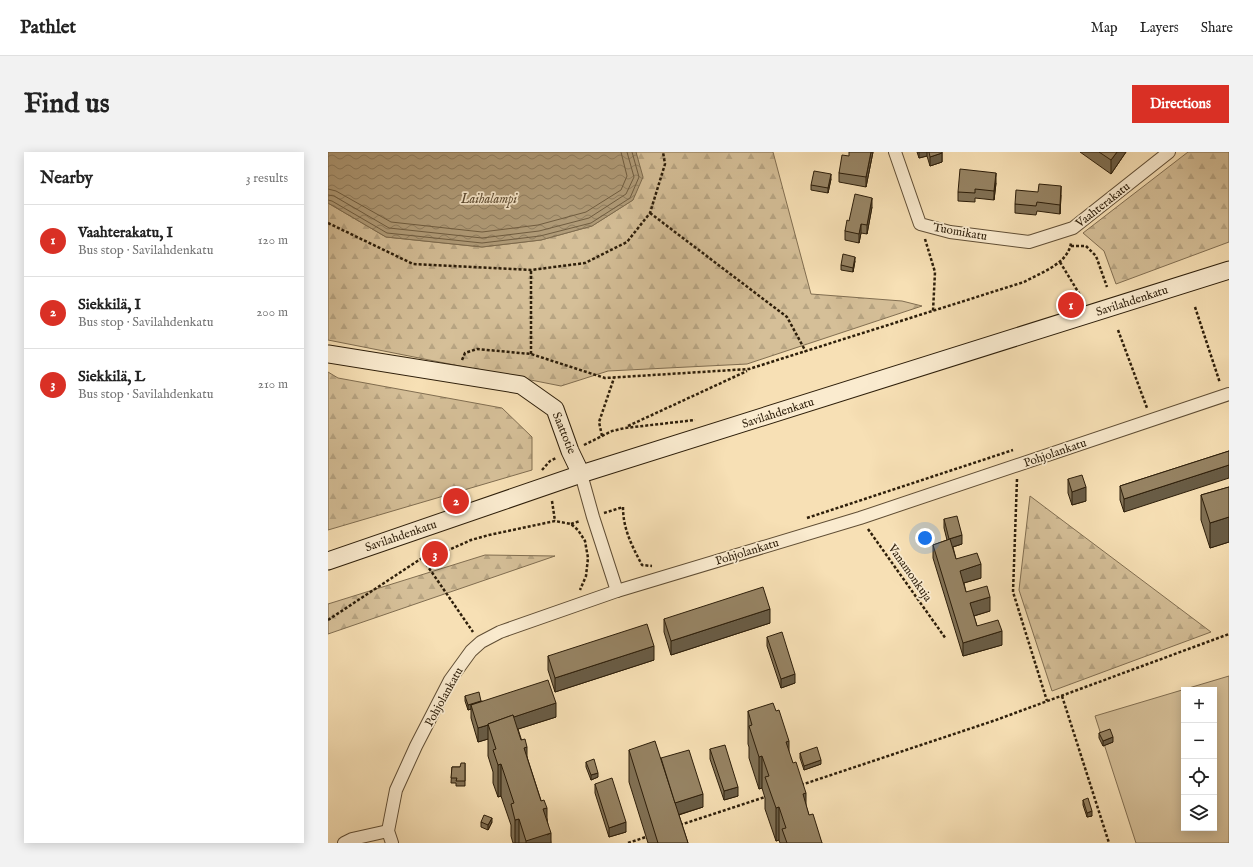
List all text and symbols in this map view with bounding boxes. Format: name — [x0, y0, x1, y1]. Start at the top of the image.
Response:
text: Pathlet — [20, 16, 76, 40]
text: Map — [1091, 19, 1118, 37]
text: Layers — [1140, 19, 1179, 37]
text: Share — [1201, 19, 1233, 37]
button: Directions — [1132, 85, 1229, 123]
text: Find us — [24, 87, 110, 122]
text: Nearby — [40, 168, 93, 189]
text: 3 results — [246, 170, 288, 187]
street label: Vaahterakatu — [1072, 179, 1133, 232]
water label: Laihalampi — [460, 191, 518, 208]
street label: Tuomikatu — [932, 220, 988, 244]
text: Vaahterakatu, I — [78, 223, 173, 242]
text: 1 — [51, 232, 55, 249]
text: 120 m — [258, 232, 288, 249]
text: Bus stop · Savilahdenkatu — [78, 242, 213, 259]
street label: Savilahdenkatu — [1094, 282, 1170, 320]
pin: 1 — [1058, 290, 1084, 320]
text: Siekkilä, I — [78, 295, 141, 314]
text: 2 — [50, 304, 56, 321]
text: 200 m — [256, 304, 288, 321]
text: Bus stop · Savilahdenkatu — [78, 314, 213, 331]
text: Siekkilä, L — [78, 367, 145, 386]
text: 3 — [51, 376, 55, 393]
text: 210 m — [258, 376, 288, 393]
text: Bus stop · Savilahdenkatu — [78, 386, 213, 403]
street label: Savilahdenkatu — [740, 394, 816, 432]
street label: Saattotie — [549, 410, 579, 457]
street label: Pohjolankatu — [1022, 435, 1088, 471]
pin: 2 — [443, 486, 469, 516]
street label: Savilahdenkatu — [363, 517, 439, 555]
your location — [915, 528, 935, 548]
street label: Pohjolankatu — [713, 535, 781, 569]
pin: 3 — [422, 539, 448, 569]
street label: Vanamonkuja — [884, 541, 936, 605]
street label: Pohjolankatu — [422, 665, 466, 729]
map controls — [1181, 687, 1217, 831]
button: + — [1181, 687, 1217, 723]
button: − — [1181, 723, 1217, 759]
button: locate — [1181, 759, 1217, 795]
button: layers — [1181, 795, 1217, 831]

